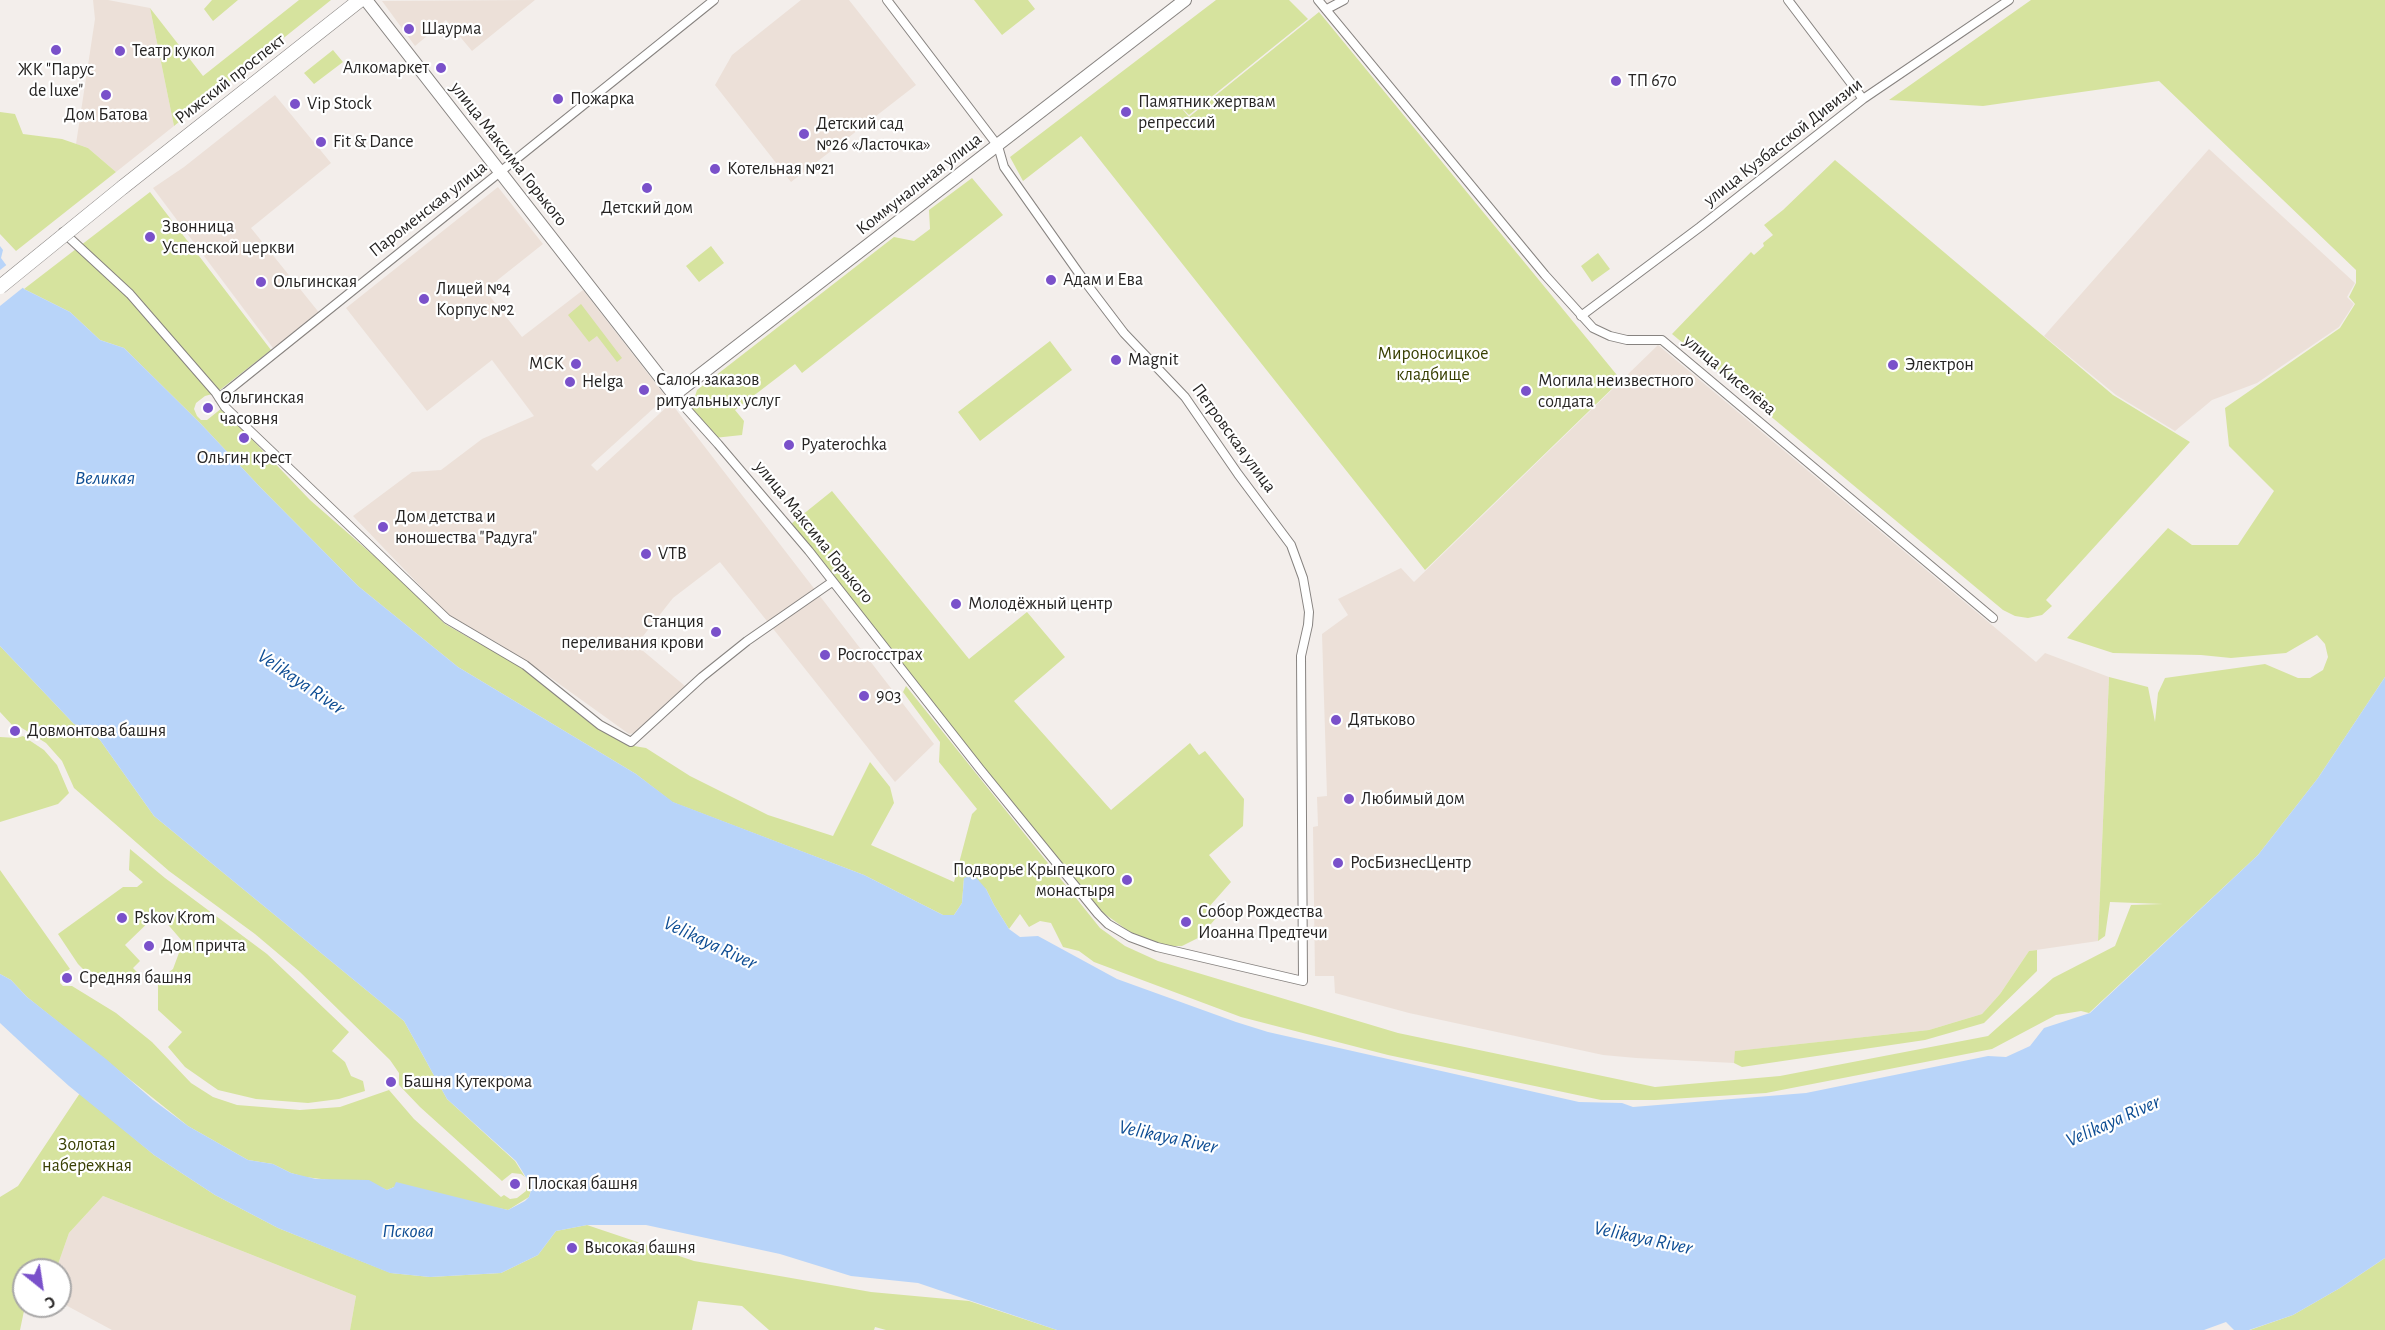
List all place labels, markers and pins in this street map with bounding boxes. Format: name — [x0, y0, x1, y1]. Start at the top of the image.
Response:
place label: Шаурма — [421, 18, 481, 40]
marker: Шаурма — [402, 22, 416, 36]
place label: Театр кукол — [132, 40, 215, 62]
marker: ЖК "Парус de luxe" — [49, 43, 63, 57]
marker: Театр кукол — [113, 44, 127, 58]
place label: Алкомаркет — [343, 57, 429, 79]
place label: ЖК "Парус de luxe" — [18, 59, 94, 101]
marker: Алкомаркет — [434, 61, 448, 75]
place label: ТП 670 — [1628, 70, 1677, 92]
marker: ТП 670 — [1609, 74, 1623, 88]
marker: Дом Батова — [99, 88, 113, 102]
place label: Пожарка — [570, 88, 635, 110]
place label: Памятник жертвам репрессий — [1138, 91, 1276, 134]
marker: Пожарка — [551, 92, 565, 106]
place label: Vip Stock — [307, 93, 372, 115]
marker: Vip Stock — [288, 97, 302, 111]
place label: Дом Батова — [64, 104, 148, 126]
marker: Памятник жертвам репрессий — [1119, 105, 1133, 119]
place label: Детский сад №26 «Ласточка» — [816, 113, 931, 156]
marker: Детский сад №26 «Ласточка» — [797, 127, 811, 141]
place label: Fit & Dance — [333, 131, 414, 153]
marker: Fit & Dance — [314, 135, 328, 149]
place label: Котельная №21 — [727, 158, 835, 180]
marker: Котельная №21 — [708, 162, 722, 176]
marker: Детский дом — [640, 181, 654, 195]
place label: Детский дом — [601, 197, 693, 219]
place label: Звонница Успенской церкви — [162, 216, 295, 258]
marker: Звонница Успенской церкви — [143, 230, 157, 244]
place label: Адам и Ева — [1063, 269, 1143, 291]
place label: Ольгинская — [273, 271, 357, 293]
marker: Адам и Ева — [1044, 273, 1058, 287]
marker: Ольгинская — [254, 275, 268, 289]
place label: Лицей №4 Корпус №2 — [436, 278, 514, 320]
marker: Лицей №4 Корпус №2 — [417, 292, 431, 306]
place label: Magnit — [1128, 349, 1178, 371]
place label: МСК — [529, 353, 564, 375]
marker: Magnit — [1109, 353, 1123, 367]
place label: Электрон — [1905, 354, 1974, 376]
marker: МСК — [569, 357, 583, 371]
marker: Электрон — [1886, 358, 1900, 372]
place label: Салон заказов ритуальных услуг — [656, 369, 780, 412]
place label: Могила неизвестного солдата — [1538, 370, 1694, 412]
place label: Helga — [582, 371, 624, 393]
marker: Helga — [563, 375, 577, 389]
marker: Салон заказов ритуальных услуг — [637, 383, 651, 397]
marker: Могила неизвестного солдата — [1519, 384, 1533, 398]
place label: Ольгинская часовня — [220, 387, 304, 430]
marker: Ольгинская часовня — [201, 401, 215, 415]
marker: Ольгин крест — [237, 431, 251, 445]
place label: Pyaterochka — [801, 434, 887, 456]
marker: Pyaterochka — [782, 438, 796, 452]
place label: Ольгин крест — [196, 447, 292, 469]
place label: Дом детства и юношества "Радуга" — [395, 506, 537, 548]
marker: Дом детства и юношества "Радуга" — [376, 520, 390, 534]
place label: VTB — [658, 543, 687, 565]
marker: VTB — [639, 547, 653, 561]
place label: Молодёжный центр — [968, 593, 1113, 615]
marker: Молодёжный центр — [949, 597, 963, 611]
place label: Станция переливания крови — [561, 611, 704, 654]
marker: Станция переливания крови — [709, 625, 723, 639]
place label: Росгосстрах — [837, 644, 923, 666]
marker: Росгосстрах — [818, 648, 832, 662]
place label: 903 — [876, 685, 901, 707]
marker: 903 — [857, 689, 871, 703]
place label: Дятьково — [1348, 709, 1415, 731]
marker: Дятьково — [1329, 713, 1343, 727]
place label: Довмонтова башня — [27, 720, 166, 742]
marker: Довмонтова башня — [8, 724, 22, 738]
place label: Любимый дом — [1361, 788, 1465, 810]
marker: Любимый дом — [1342, 792, 1356, 806]
place label: РосБизнесЦентр — [1350, 852, 1471, 874]
marker: РосБизнесЦентр — [1331, 856, 1345, 870]
place label: Подворье Крыпецкого монастыря — [953, 859, 1115, 902]
marker: Подворье Крыпецкого монастыря — [1120, 873, 1134, 887]
place label: Собор Рождества Иоанна Предтечи — [1198, 901, 1328, 944]
place label: Pskov Krom — [134, 907, 215, 929]
marker: Pskov Krom — [115, 911, 129, 925]
marker: Собор Рождества Иоанна Предтечи — [1179, 915, 1193, 929]
place label: Дом причта — [161, 935, 246, 957]
marker: Дом причта — [142, 939, 156, 953]
place label: Средняя башня — [79, 967, 192, 989]
marker: Средняя башня — [60, 971, 74, 985]
place label: Башня Кутекрома — [403, 1071, 532, 1093]
marker: Башня Кутекрома — [384, 1075, 398, 1089]
place label: Плоская башня — [527, 1173, 638, 1195]
marker: Плоская башня — [508, 1177, 522, 1191]
place label: Высокая башня — [584, 1237, 696, 1259]
marker: Высокая башня — [565, 1241, 579, 1255]

